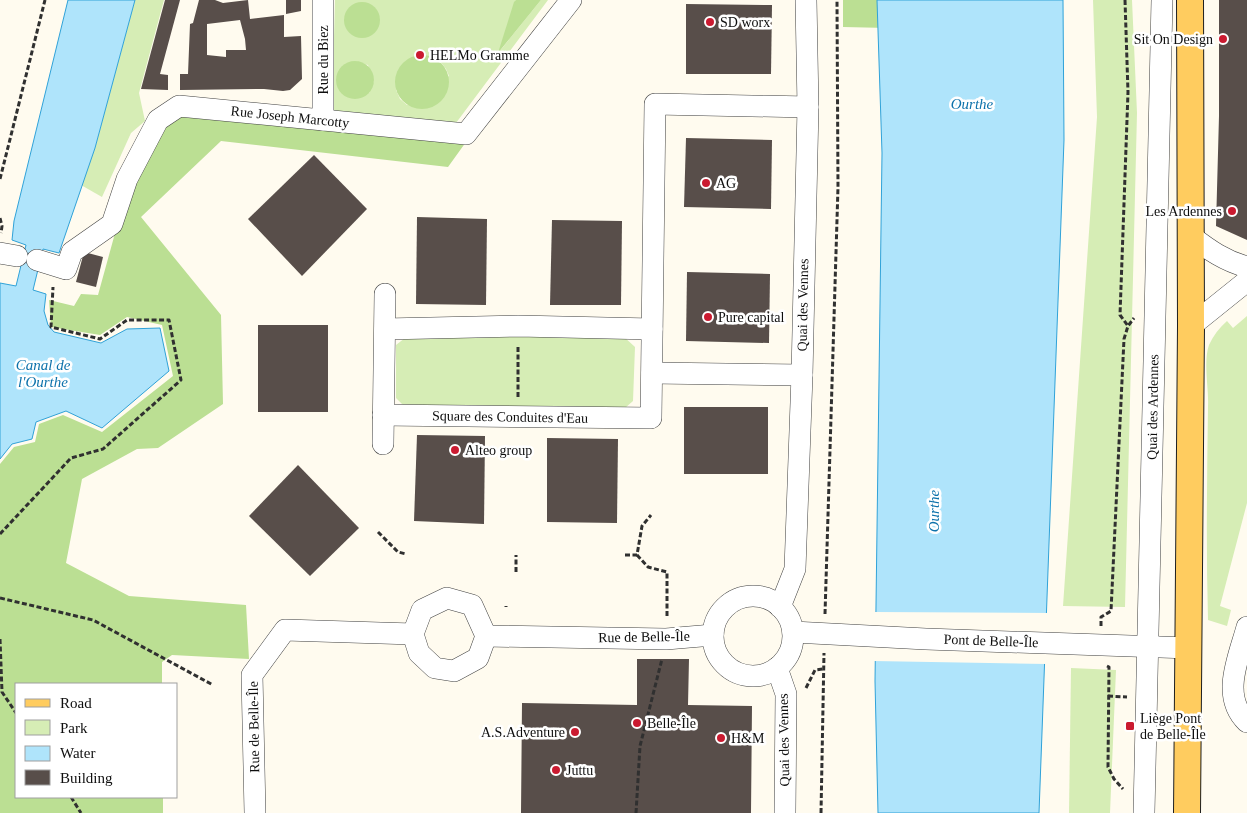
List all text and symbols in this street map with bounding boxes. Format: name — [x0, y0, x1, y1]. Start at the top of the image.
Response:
place label: SD worx — [720, 15, 770, 30]
marker: SD worx — [704, 16, 716, 28]
street label: Rue du Biez — [316, 25, 331, 95]
place label: Sit On Design — [1134, 32, 1213, 47]
marker: Sit On Design — [1217, 33, 1229, 45]
place label: HELMo Gramme — [430, 48, 529, 63]
marker: HELMo Gramme — [414, 49, 426, 61]
water label: Ourthe — [951, 96, 994, 112]
street label: Rue Joseph Marcotty — [230, 103, 350, 131]
place label: AG — [716, 176, 736, 191]
marker: AG — [700, 177, 712, 189]
place label: Les Ardennes — [1145, 204, 1222, 219]
marker: Les Ardennes — [1226, 205, 1238, 217]
street label: Quai des Vennes — [795, 258, 811, 352]
place label: Pure capital — [718, 310, 785, 325]
marker: Pure capital — [702, 311, 714, 323]
street label: Quai des Ardennes — [1145, 354, 1161, 460]
water label: Canal de l'Ourthe — [16, 357, 71, 390]
street label: Square des Conduites d'Eau — [432, 408, 588, 426]
place label: Alteo group — [465, 443, 532, 458]
marker: Alteo group — [449, 444, 461, 456]
water label: Ourthe — [926, 489, 942, 532]
street label: Rue de Belle-Île — [598, 628, 690, 645]
street label: Pont de Belle-Île — [943, 631, 1039, 650]
street label: Rue de Belle-Île — [245, 681, 262, 773]
legend — [15, 683, 178, 798]
street label: Quai des Vennes — [776, 693, 792, 787]
text: Road — [60, 695, 92, 711]
place label: Liège Pont de Belle-Île — [1140, 711, 1206, 742]
place label: Belle-Île — [647, 715, 696, 731]
marker: Belle-Île — [631, 717, 643, 729]
text: Park — [60, 720, 88, 736]
marker: Liège Pont de Belle-Île — [1124, 720, 1136, 732]
place label: A.S.Adventure — [481, 725, 565, 740]
marker: A.S.Adventure — [569, 726, 581, 738]
place label: H&M — [731, 731, 765, 746]
marker: H&M — [715, 732, 727, 744]
text: Water — [60, 745, 95, 761]
place label: Juttu — [566, 763, 593, 778]
marker: Juttu — [550, 764, 562, 776]
text: Building — [60, 770, 113, 786]

